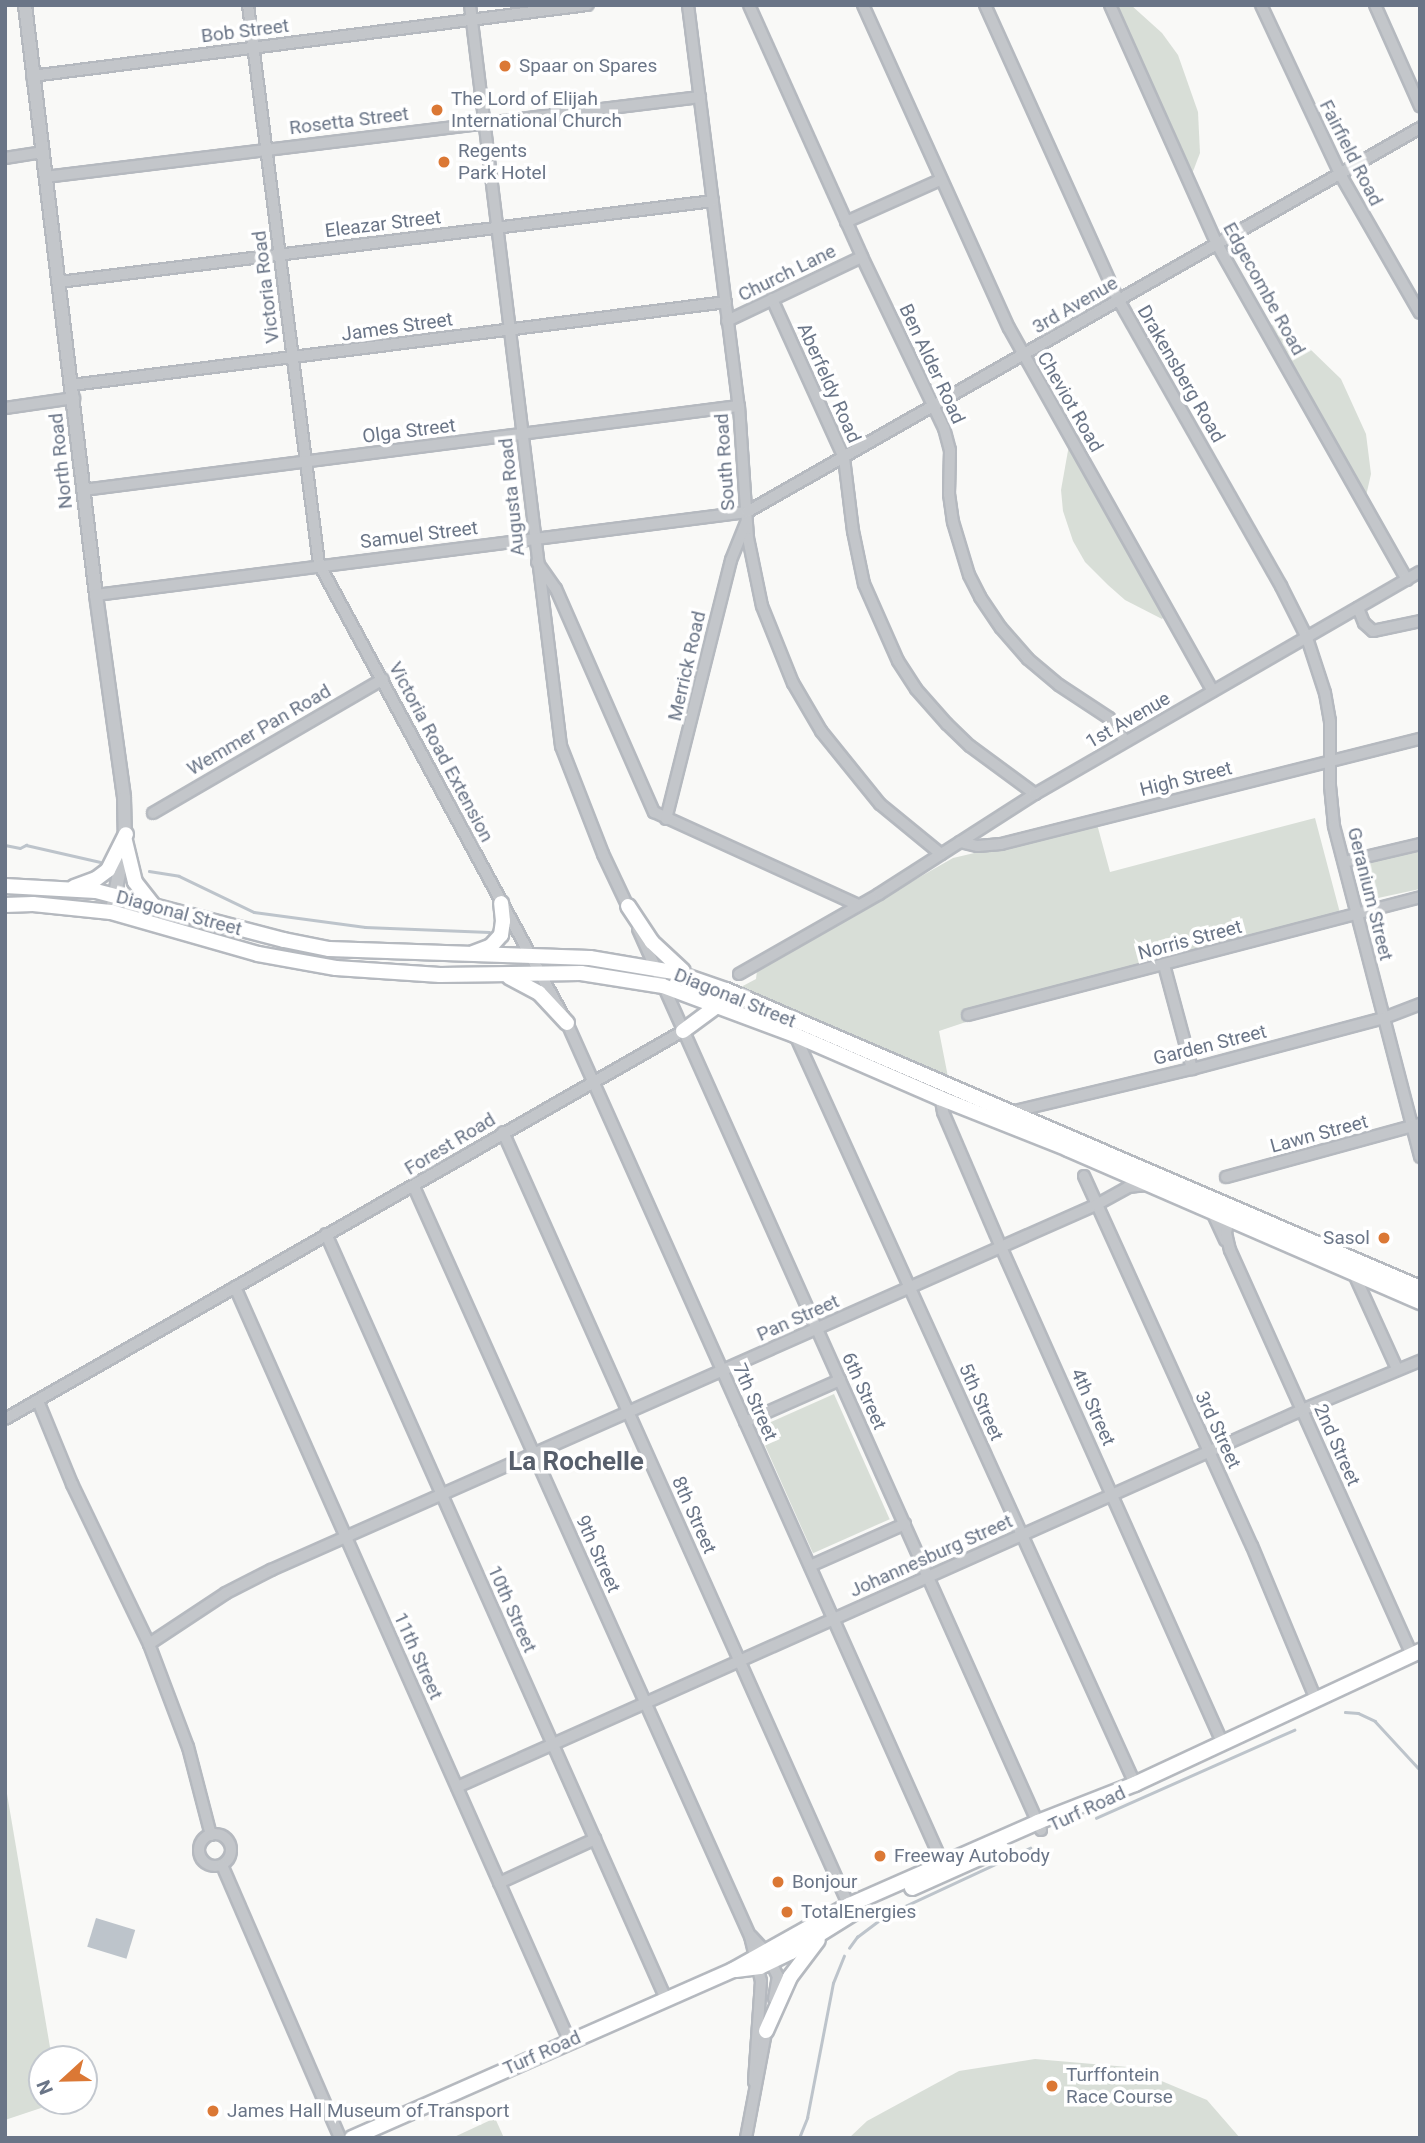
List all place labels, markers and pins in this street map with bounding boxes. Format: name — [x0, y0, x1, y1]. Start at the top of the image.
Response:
place label: Spaar on Spares — [519, 55, 657, 77]
marker: Spaar on Spares — [497, 58, 513, 74]
place label: The Lord of Elijah International Church — [451, 88, 622, 132]
marker: The Lord of Elijah International Church — [429, 102, 445, 118]
place label: Regents Park Hotel — [458, 140, 546, 184]
marker: Regents Park Hotel — [436, 154, 452, 170]
place label: Sasol — [1323, 1227, 1370, 1249]
marker: Sasol — [1376, 1230, 1392, 1246]
place label: Freeway Autobody — [894, 1845, 1050, 1867]
marker: Freeway Autobody — [872, 1848, 888, 1864]
place label: Bonjour — [792, 1871, 857, 1893]
marker: Bonjour — [770, 1874, 786, 1890]
place label: TotalEnergies — [801, 1901, 916, 1923]
marker: TotalEnergies — [779, 1904, 795, 1920]
place label: Turffontein Race Course — [1066, 2064, 1173, 2108]
marker: Turffontein Race Course — [1044, 2078, 1060, 2094]
place label: James Hall Museum of Transport — [227, 2100, 510, 2122]
marker: James Hall Museum of Transport — [205, 2103, 221, 2119]

